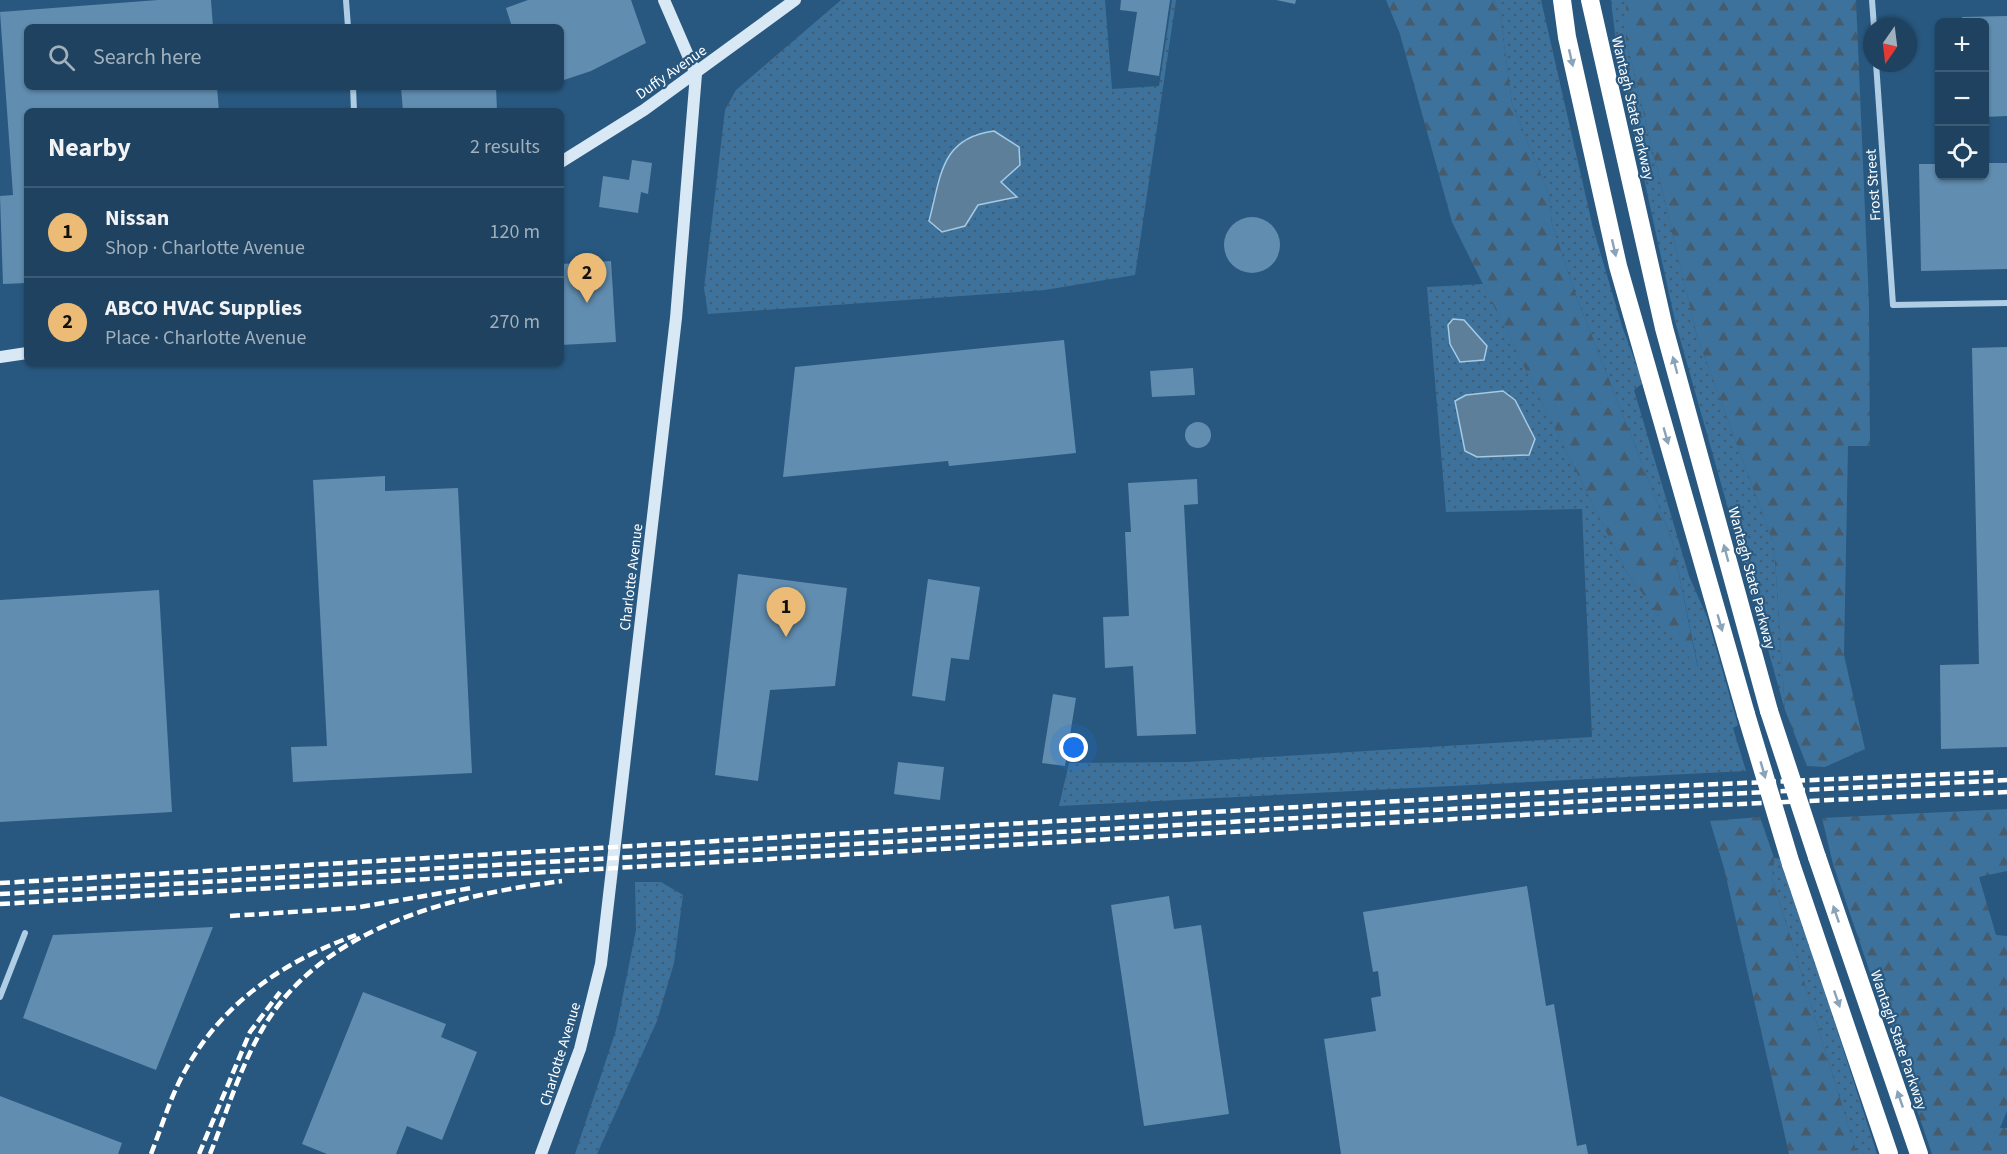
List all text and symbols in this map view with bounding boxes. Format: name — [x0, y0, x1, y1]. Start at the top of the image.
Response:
north arrow — [1863, 18, 1917, 72]
map controls — [1935, 18, 1989, 180]
button: + — [1935, 18, 1989, 72]
search box — [24, 24, 564, 90]
street label: Wantagh State Parkway — [1606, 34, 1659, 182]
street label: Duffy Avenue — [632, 40, 711, 105]
icon: search — [45, 41, 78, 74]
text: Search here — [93, 41, 201, 73]
one-way arrow — [1567, 48, 1577, 67]
button: − — [1935, 72, 1989, 126]
button: locate — [1935, 126, 1989, 180]
text: Nearby — [48, 129, 131, 166]
text: 2 results — [470, 133, 540, 161]
street label: Frost Street — [1861, 148, 1886, 222]
text: Nissan — [105, 202, 169, 234]
text: 1 — [62, 218, 73, 246]
text: 120 m — [490, 218, 540, 246]
text: Shop · Charlotte Avenue — [105, 234, 305, 262]
one-way arrow — [1610, 239, 1620, 257]
pin: 2 — [568, 254, 606, 303]
text: ABCO HVAC Supplies — [105, 292, 302, 324]
text: 2 — [62, 308, 73, 336]
text: 270 m — [490, 308, 540, 336]
text: Place · Charlotte Avenue — [105, 324, 306, 352]
one-way arrow — [1669, 356, 1679, 374]
one-way arrow — [1662, 427, 1672, 445]
street label: Wantagh State Parkway — [1722, 505, 1781, 652]
street label: Charlotte Avenue — [615, 522, 648, 632]
one-way arrow — [1721, 544, 1731, 562]
pin: 1 — [766, 588, 806, 637]
one-way arrow — [1716, 614, 1725, 632]
your location — [1059, 733, 1088, 762]
one-way arrow — [1759, 761, 1768, 779]
one-way arrow — [1831, 905, 1841, 923]
street label: Wantagh State Parkway — [1865, 967, 1932, 1113]
one-way arrow — [1832, 990, 1842, 1008]
street label: Charlotte Avenue — [535, 1000, 586, 1109]
one-way arrow — [1895, 1090, 1904, 1108]

